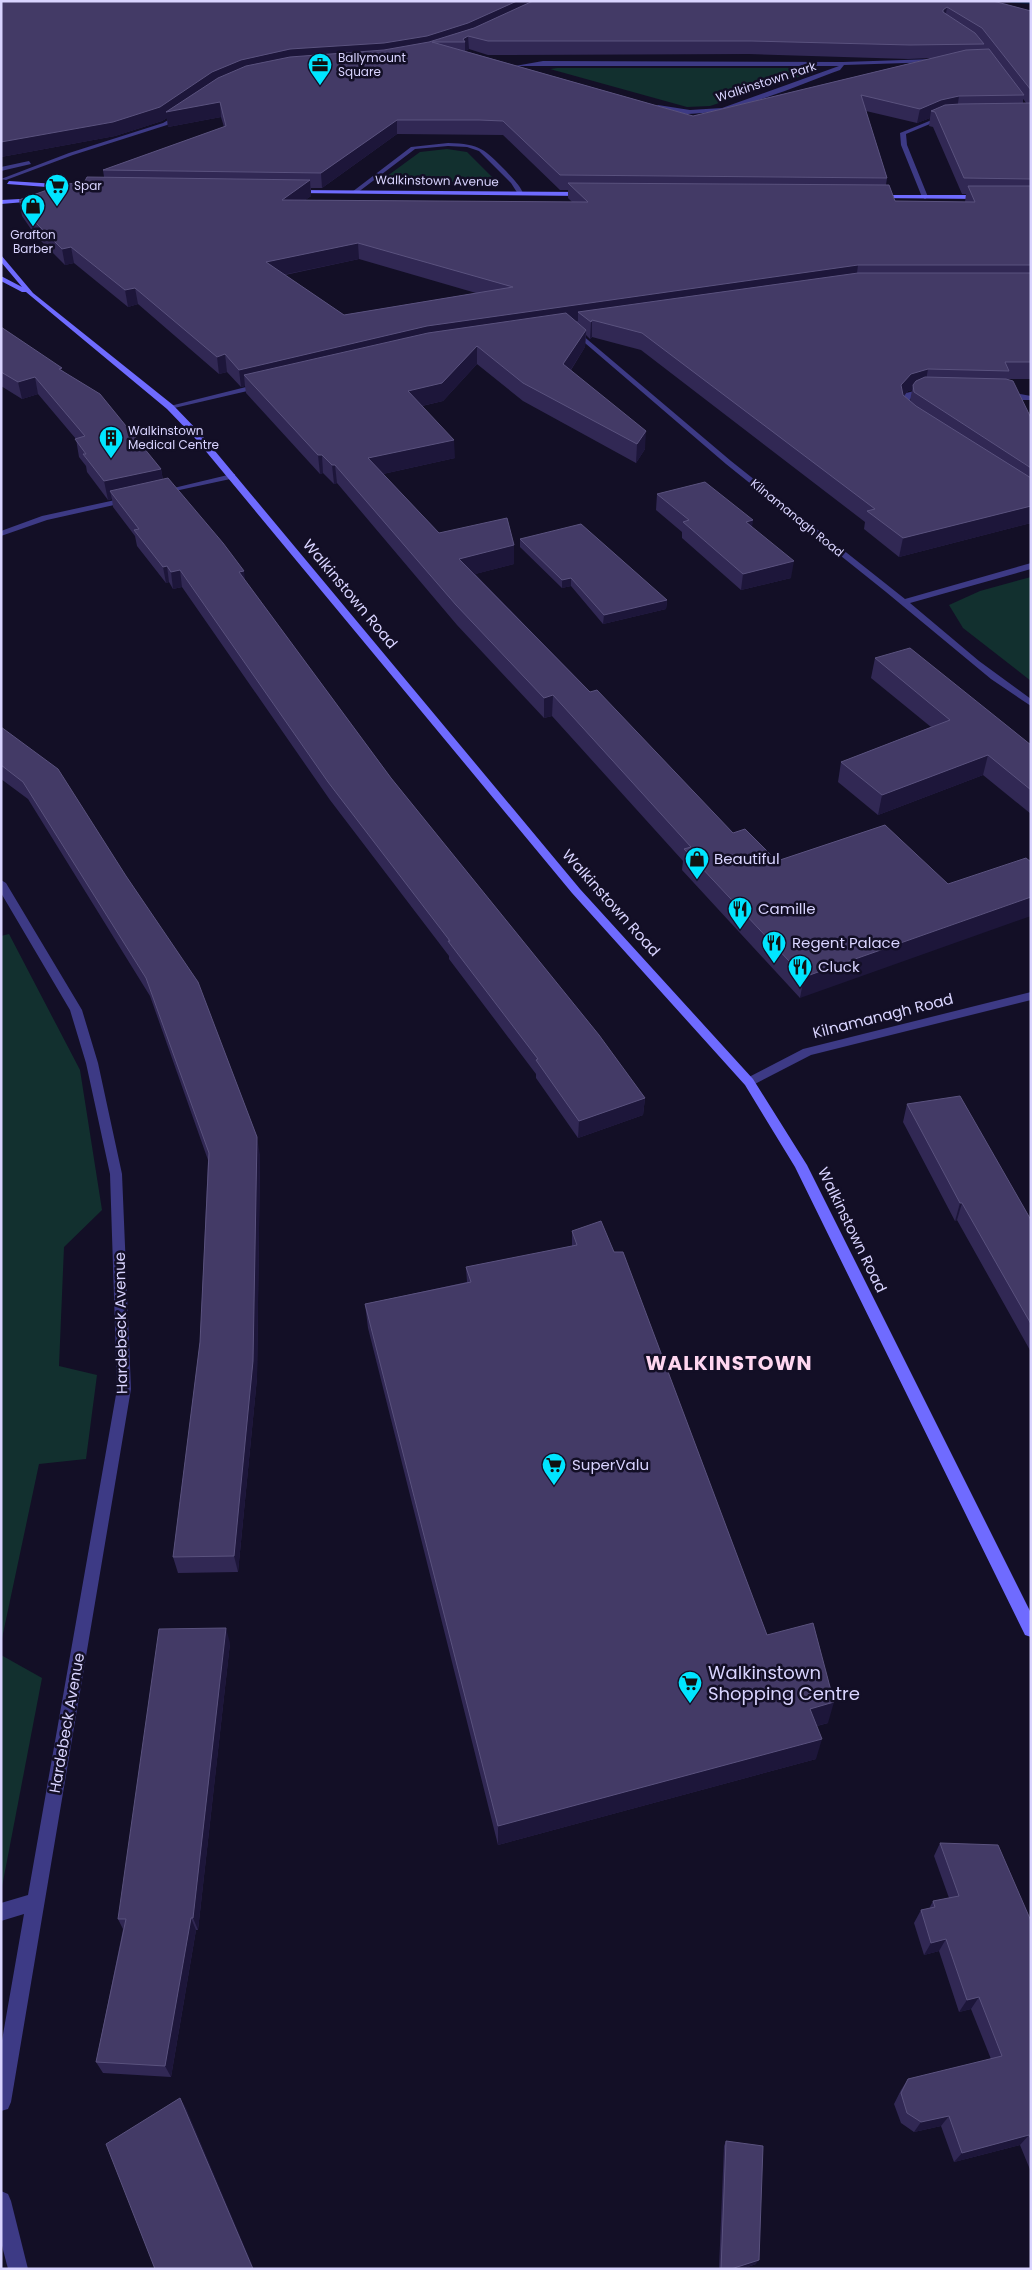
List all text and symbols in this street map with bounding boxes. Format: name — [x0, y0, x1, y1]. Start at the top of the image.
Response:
place label: Ballymount Square — [338, 49, 406, 80]
office icon: Ballymount Square — [307, 52, 333, 86]
street label: Walkinstown Park — [714, 57, 819, 106]
street label: Walkinstown Avenue — [375, 171, 499, 190]
supermarket icon: Spar — [44, 173, 70, 207]
place label: Spar — [74, 177, 102, 194]
shop icon: Grafton Barber — [20, 193, 46, 227]
place label: Grafton Barber — [10, 226, 56, 257]
place label: Walkinstown Medical Centre — [128, 422, 219, 453]
building icon: Walkinstown Medical Centre — [98, 425, 124, 459]
street label: Kilnamanagh Road — [747, 475, 847, 561]
street label: Walkinstown Road — [298, 534, 403, 653]
street label: Walkinstown Road — [558, 845, 665, 961]
shop icon: Beautiful — [684, 846, 710, 880]
place label: Beautiful — [714, 848, 780, 869]
restaurant icon: Camille — [727, 896, 753, 930]
place label: Camille — [758, 898, 816, 919]
restaurant icon: Regent Palace — [761, 930, 787, 964]
place label: Regent Palace — [792, 932, 900, 953]
restaurant icon: Cluck — [787, 954, 813, 988]
place label: Cluck — [818, 956, 860, 977]
street label: Kilnamanagh Road — [810, 988, 955, 1043]
street label: Walkinstown Road — [813, 1163, 892, 1296]
street label: Hardebeck Avenue — [109, 1252, 132, 1394]
district label: WALKINSTOWN — [645, 1349, 813, 1377]
supermarket icon: SuperValu — [541, 1452, 567, 1486]
place label: SuperValu — [572, 1454, 649, 1475]
street label: Hardebeck Avenue — [44, 1651, 89, 1795]
place label: Walkinstown Shopping Centre — [708, 1660, 860, 1706]
supermarket icon: Walkinstown Shopping Centre — [677, 1670, 703, 1704]

